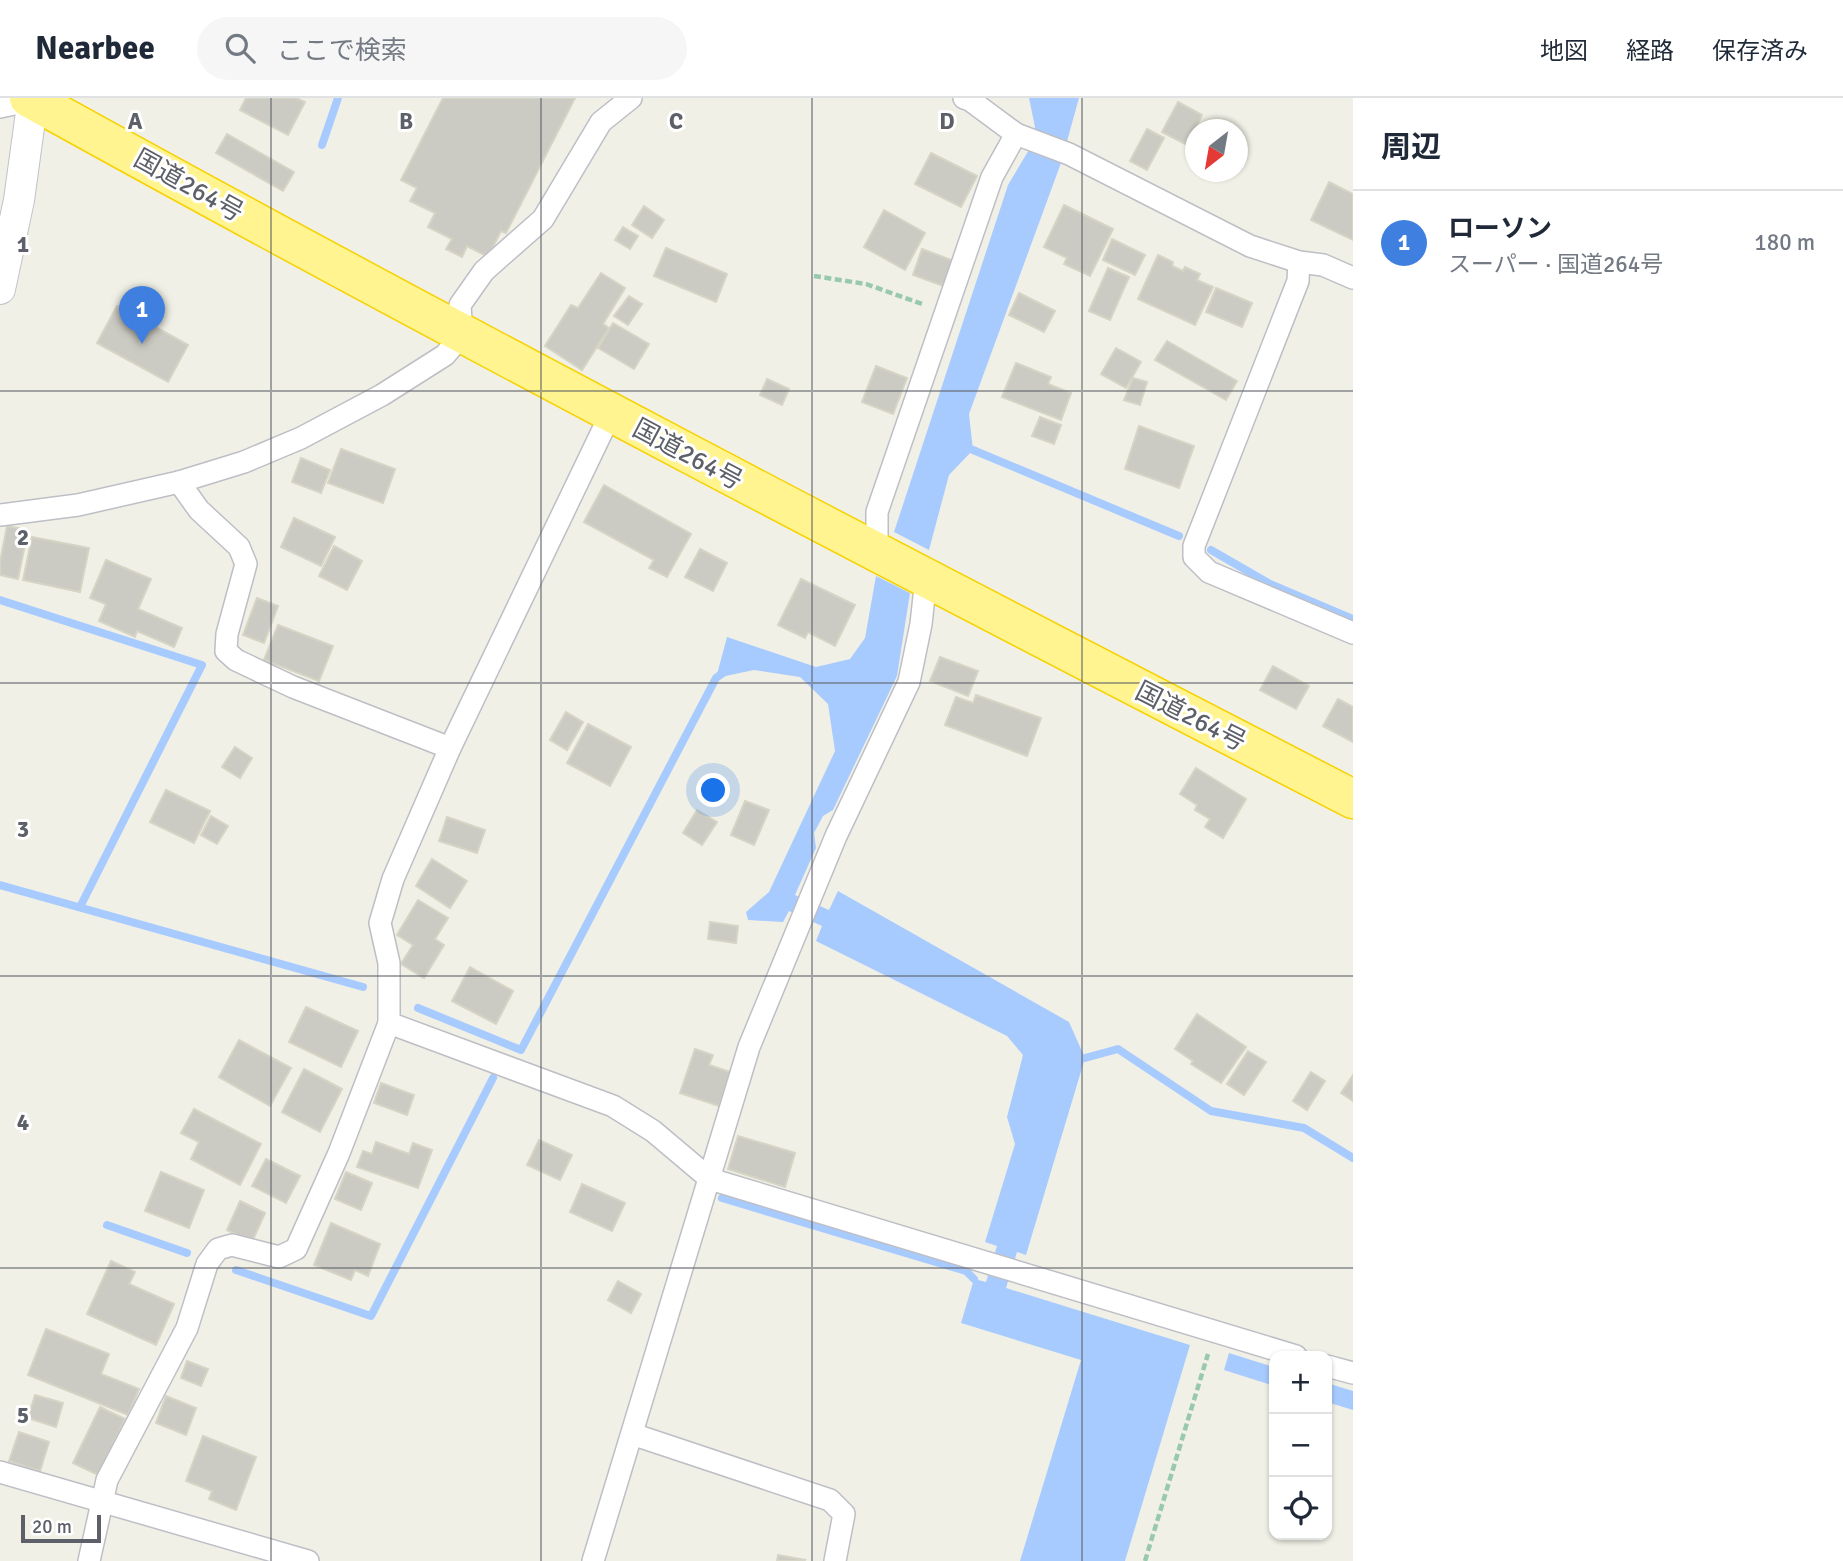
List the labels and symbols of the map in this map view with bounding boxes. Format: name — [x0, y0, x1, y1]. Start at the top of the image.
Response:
text: A — [128, 107, 143, 136]
text: B — [399, 107, 413, 136]
text: C — [669, 107, 683, 136]
text: D — [939, 107, 955, 136]
north arrow — [1185, 119, 1248, 182]
street label: 国道264号 — [128, 143, 249, 229]
text: 1 — [17, 230, 29, 259]
pin: 1 — [119, 286, 165, 344]
street label: 国道264号 — [627, 413, 748, 497]
text: 2 — [17, 523, 29, 552]
street label: 国道264号 — [1130, 675, 1251, 758]
your location — [696, 773, 730, 807]
text: 3 — [17, 815, 29, 844]
text: 4 — [17, 1108, 29, 1137]
text: 5 — [17, 1401, 29, 1430]
scale bar — [21, 1512, 102, 1544]

